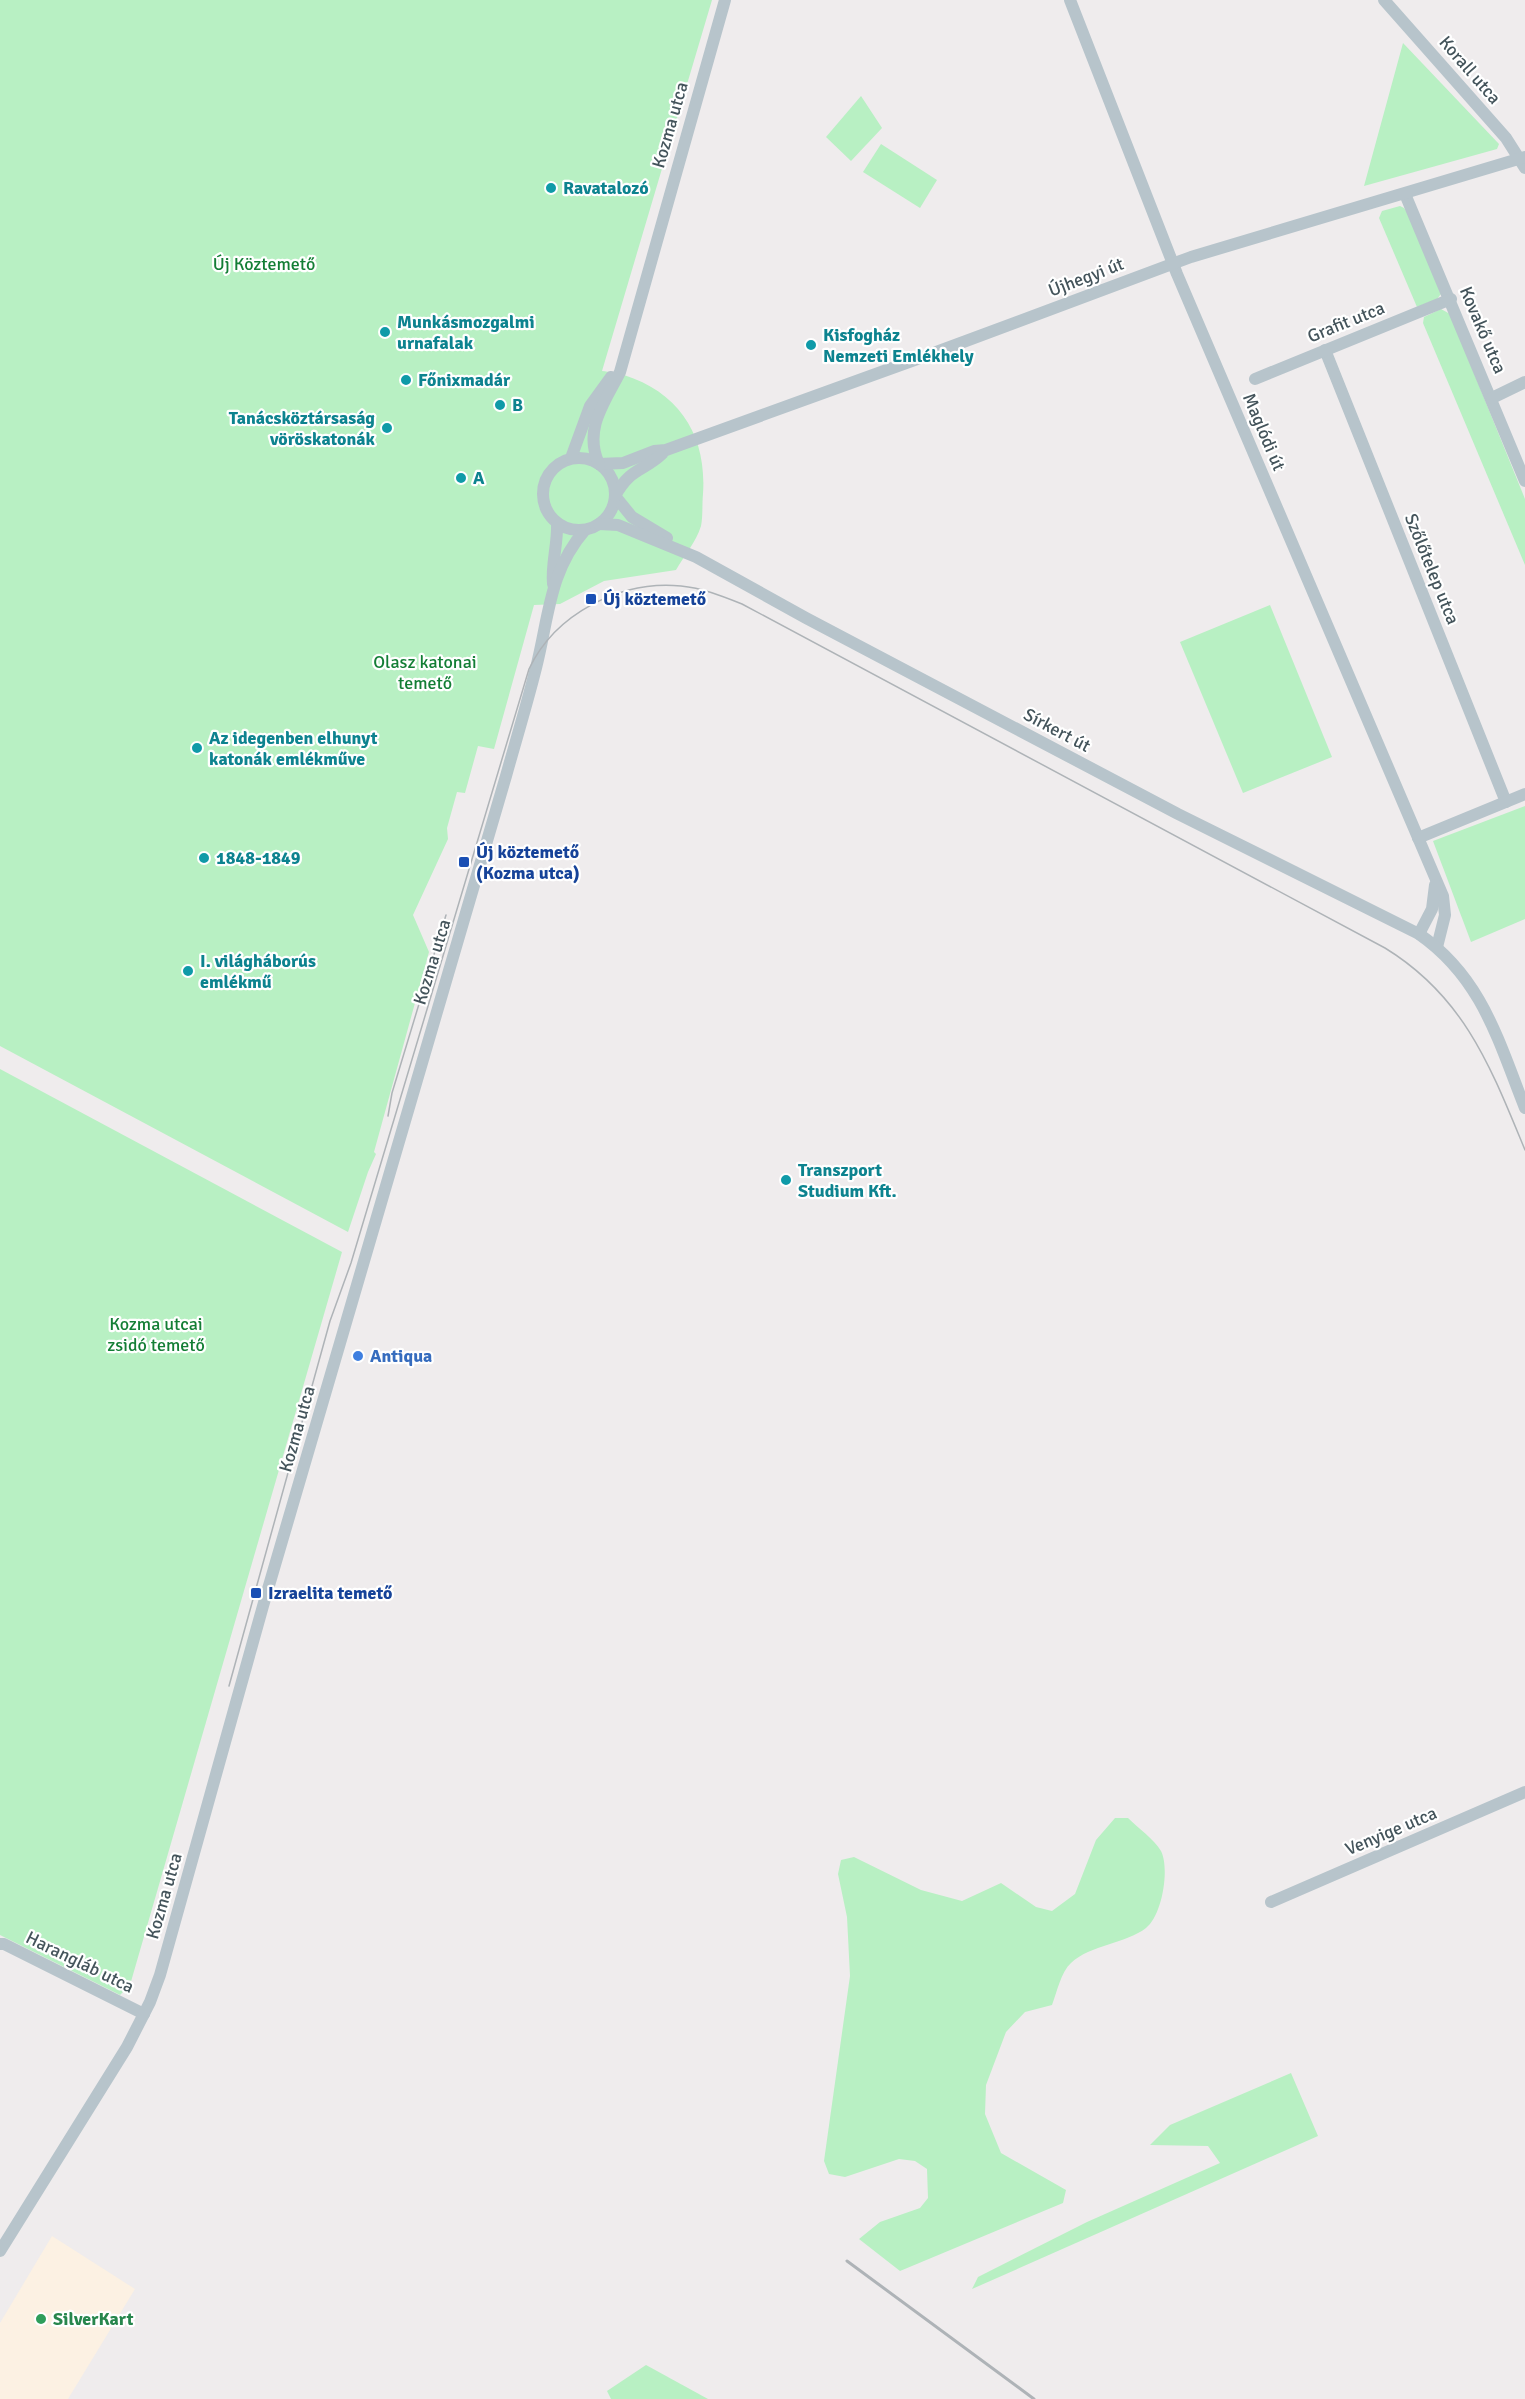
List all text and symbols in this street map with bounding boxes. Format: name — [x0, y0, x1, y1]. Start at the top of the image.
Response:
street label: Korall utca — [1434, 31, 1506, 109]
street label: Kozma utca — [647, 79, 693, 171]
place label: Ravatalozó — [563, 177, 649, 199]
marker: Ravatalozó — [544, 181, 558, 195]
park label: Új Köztemető — [213, 253, 315, 275]
street label: Újhegyi út — [1045, 253, 1127, 301]
street label: Kovakő utca — [1455, 283, 1511, 377]
street label: Grafit utca — [1304, 297, 1388, 347]
place label: Munkásmozgalmi urnafalak — [397, 311, 535, 354]
place label: Kisfogház Nemzeti Emlékhely — [823, 324, 974, 367]
marker: Munkásmozgalmi urnafalak — [378, 325, 392, 339]
marker: Kisfogház Nemzeti Emlékhely — [804, 338, 818, 352]
place label: Főnixmadár — [418, 369, 511, 391]
marker: Főnixmadár — [399, 373, 413, 387]
street label: Maglódi út — [1238, 390, 1290, 474]
place label: B — [512, 394, 523, 416]
marker: B — [493, 398, 507, 412]
place label: Tanácsköztársaság vöröskatonák — [229, 407, 376, 450]
marker: Tanácsköztársaság vöröskatonák — [380, 421, 394, 435]
place label: A — [473, 467, 485, 489]
marker: A — [454, 471, 468, 485]
street label: Szőlőtelep utca — [1400, 510, 1464, 628]
place label: Új köztemető — [603, 588, 706, 610]
marker: Új köztemető — [584, 592, 598, 606]
park label: Olasz katonai temető — [373, 651, 477, 694]
street label: Sírkert út — [1020, 703, 1094, 757]
place label: Az idegenben elhunyt katonák emlékműve — [209, 727, 378, 770]
marker: Az idegenben elhunyt katonák emlékműve — [190, 741, 204, 755]
place label: Új köztemető (Kozma utca) — [476, 841, 580, 884]
place label: 1848-1849 — [216, 847, 301, 869]
marker: 1848-1849 — [197, 851, 211, 865]
marker: Új köztemető (Kozma utca) — [457, 855, 471, 869]
street label: Kozma utca — [409, 916, 455, 1008]
place label: I. világháborús emlékmű — [200, 950, 316, 993]
marker: I. világháborús emlékmű — [181, 964, 195, 978]
place label: Transzport Studium Kft. — [798, 1159, 897, 1202]
marker: Transzport Studium Kft. — [779, 1173, 793, 1187]
park label: Kozma utcai zsidó temető — [107, 1313, 205, 1356]
place label: Antiqua — [370, 1345, 432, 1367]
marker: Antiqua — [351, 1349, 365, 1363]
street label: Kozma utca — [274, 1383, 320, 1475]
place label: Izraelita temető — [268, 1582, 392, 1604]
marker: Izraelita temető — [249, 1586, 263, 1600]
street label: Venyige utca — [1342, 1802, 1440, 1860]
street label: Kozma utca — [141, 1850, 187, 1942]
street label: Harangláb utca — [22, 1926, 138, 1998]
place label: SilverKart — [53, 2308, 134, 2330]
marker: SilverKart — [34, 2312, 48, 2326]

